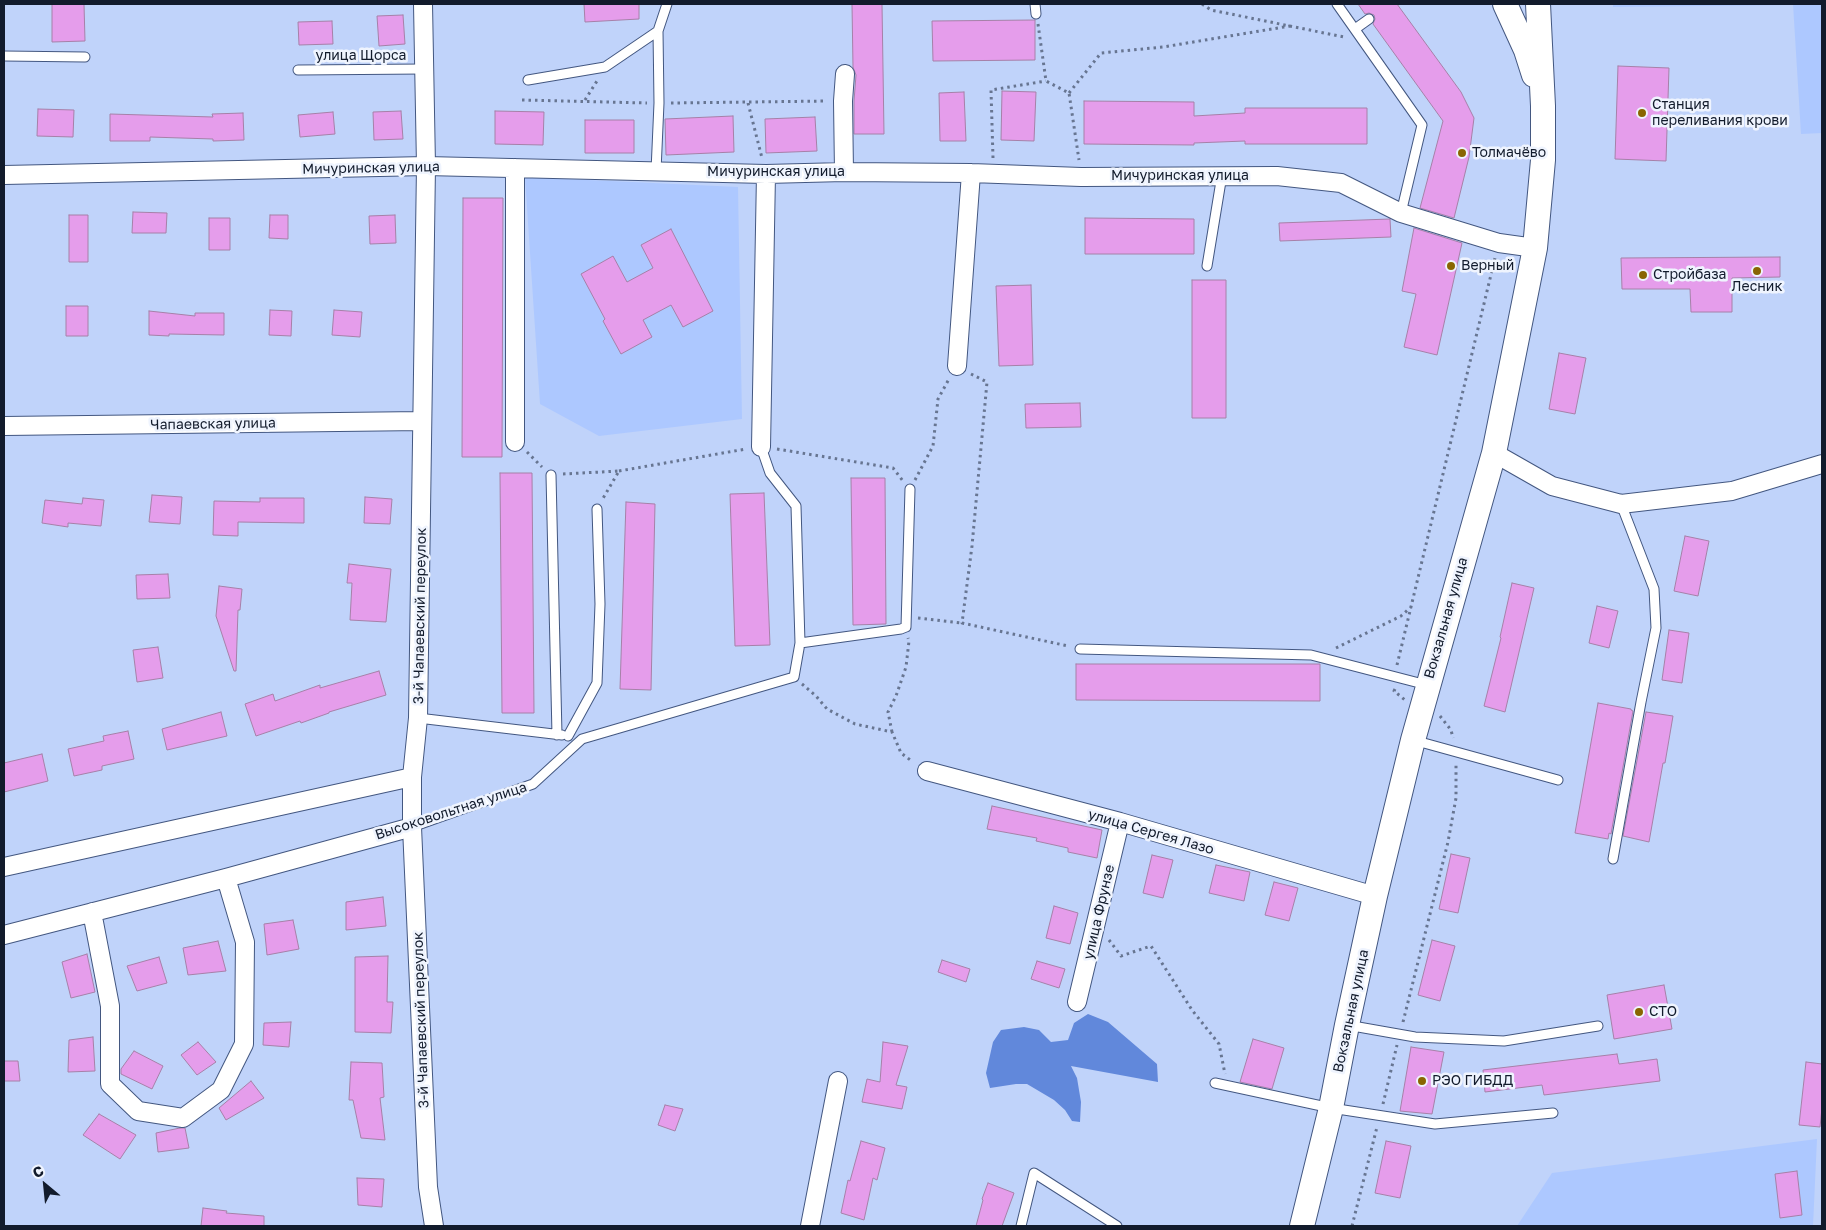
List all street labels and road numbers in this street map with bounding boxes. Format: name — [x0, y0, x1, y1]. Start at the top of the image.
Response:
street label: улица Щорса — [316, 48, 406, 64]
street label: Мичуринская улица — [302, 158, 440, 178]
street label: Мичуринская улица — [707, 164, 845, 180]
street label: Мичуринская улица — [1111, 168, 1249, 184]
street label: Чапаевская улица — [150, 415, 276, 433]
street label: 3-й Чапаевский переулок — [410, 528, 430, 704]
street label: Вокзальная улица — [1421, 555, 1471, 681]
street label: Высоковольтная улица — [373, 779, 529, 843]
street label: улица Сергея Лазо — [1086, 806, 1216, 858]
street label: улица Фрунзе — [1080, 863, 1118, 961]
street label: 3-й Чапаевский переулок — [410, 931, 432, 1109]
street label: Вокзальная улица — [1330, 948, 1372, 1074]

